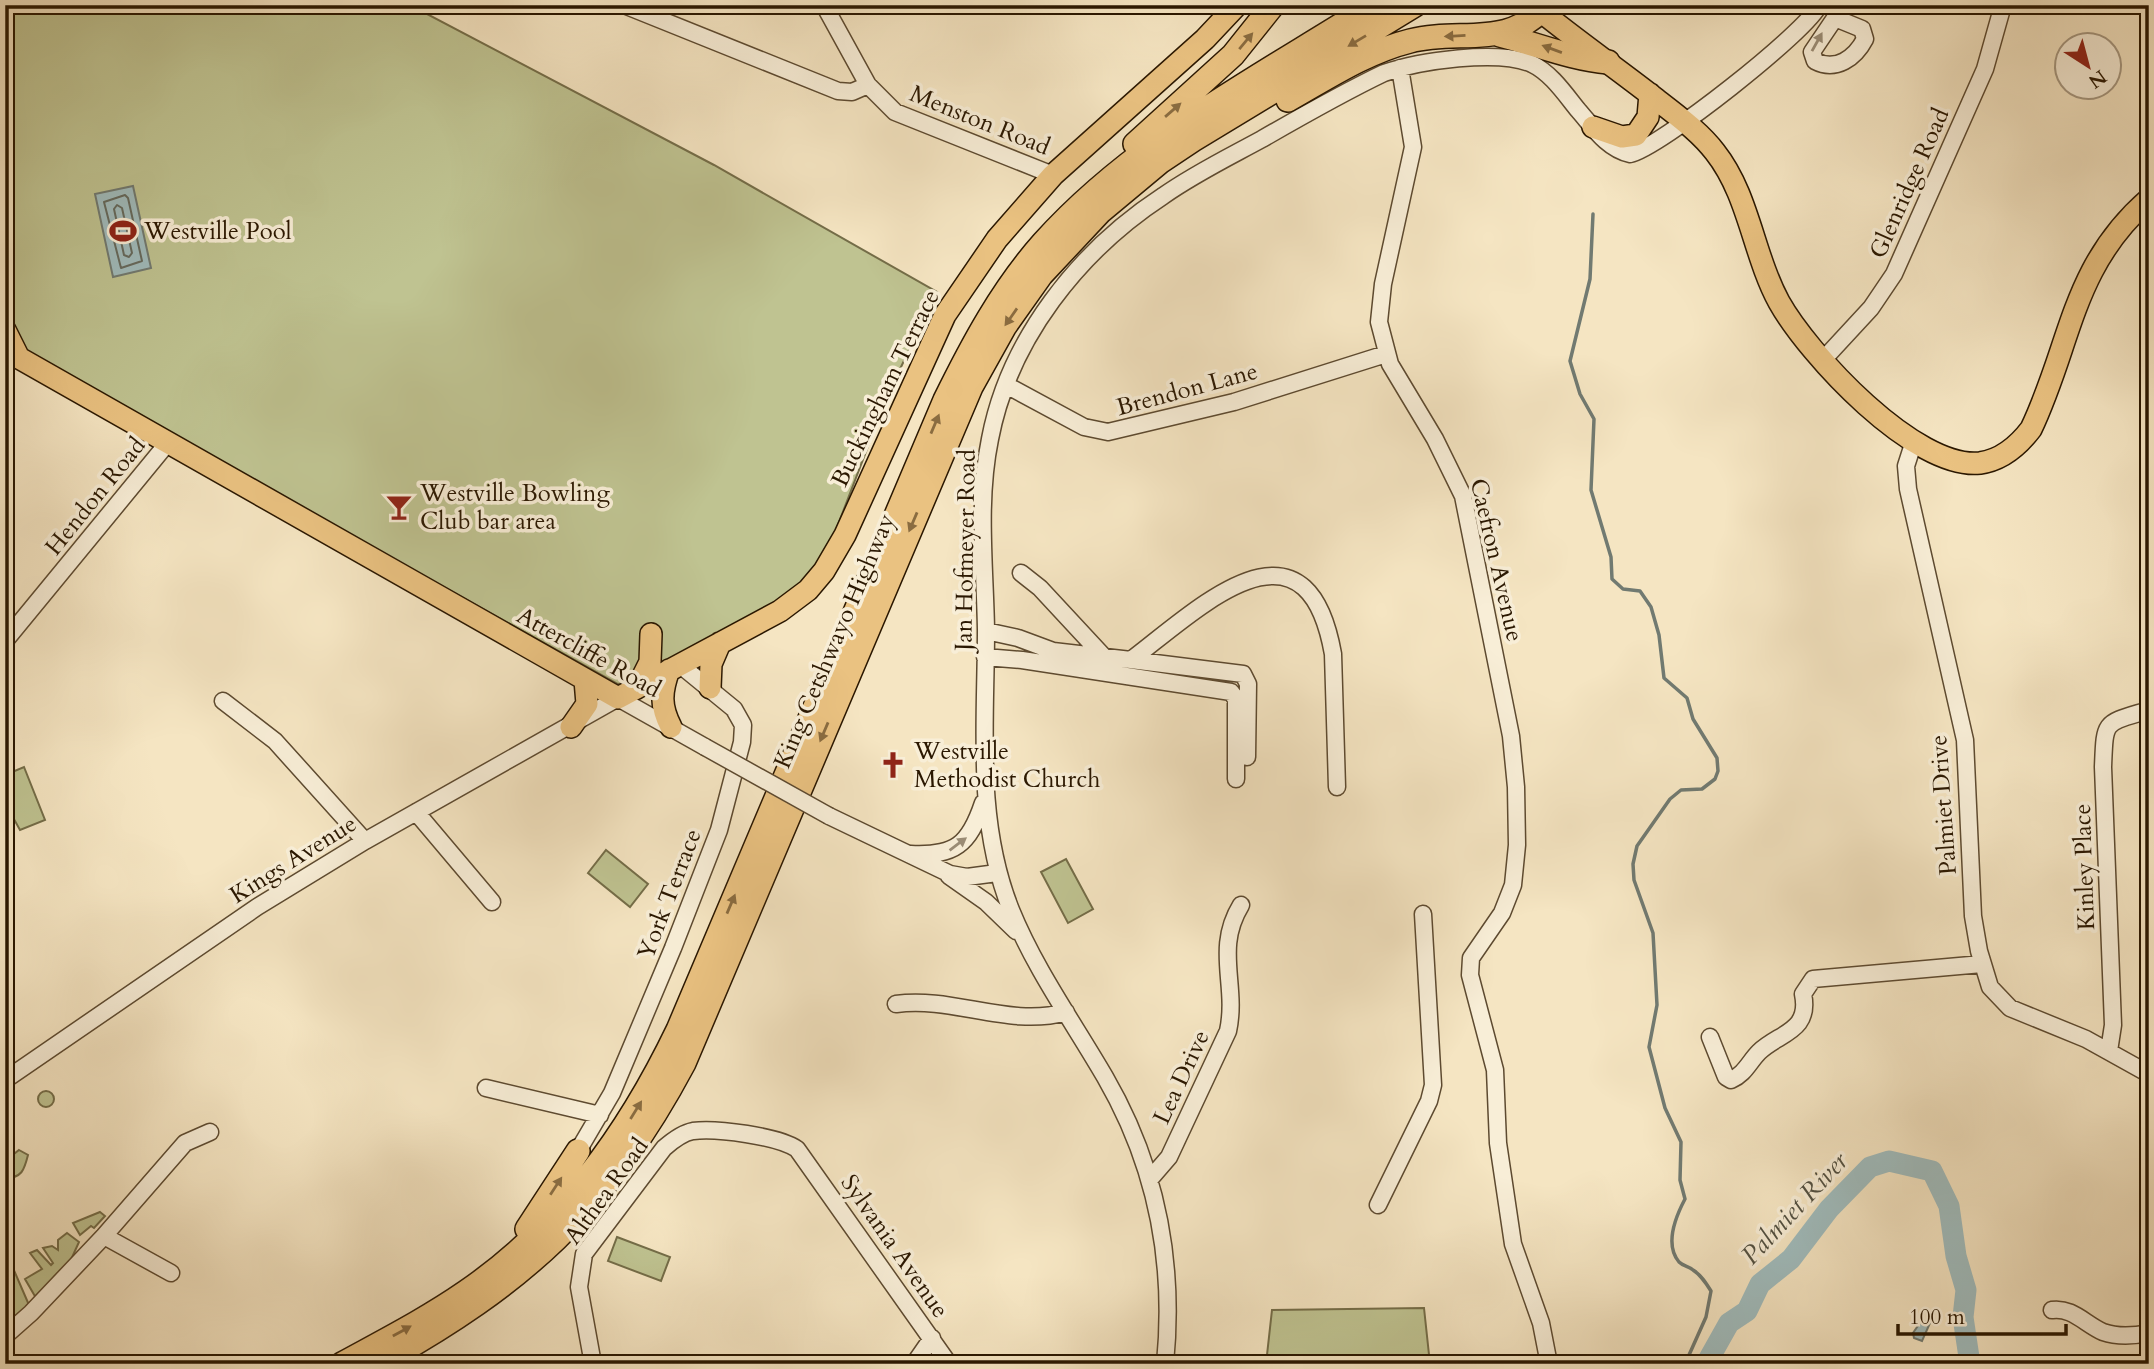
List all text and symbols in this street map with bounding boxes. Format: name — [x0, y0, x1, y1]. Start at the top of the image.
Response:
one-way arrow — [1444, 31, 1466, 42]
one-way arrow — [1811, 32, 1823, 52]
north arrow — [2052, 32, 2122, 102]
one-way arrow — [1238, 33, 1253, 50]
one-way arrow — [1348, 34, 1367, 47]
one-way arrow — [1541, 43, 1562, 54]
text: N — [2083, 64, 2112, 95]
street label: Menston Road — [905, 77, 1055, 164]
one-way arrow — [1164, 102, 1182, 118]
street label: Glenridge Road — [1862, 103, 1957, 264]
place label: Westville Pool — [143, 215, 292, 248]
sports icon: Westville Pool — [108, 216, 138, 246]
street label: Buckingham Terrace — [823, 284, 948, 492]
one-way arrow — [1005, 308, 1018, 327]
street label: Brendon Lane — [1113, 355, 1261, 424]
one-way arrow — [929, 413, 940, 434]
street label: Hendon Road — [38, 430, 153, 562]
street label: Jan Hofmeyer Road — [947, 449, 984, 654]
street label: Caefron Avenue — [1462, 475, 1531, 645]
place label: Westville Bowling Club bar area — [419, 477, 610, 538]
bar icon: Westville Bowling Club bar area — [384, 492, 414, 522]
street label: King Cetshwayo Highway — [766, 509, 903, 774]
one-way arrow — [907, 512, 918, 533]
street label: Attercliffe Road — [511, 599, 667, 706]
one-way arrow — [818, 721, 829, 742]
street label: Palmiet Drive — [1922, 734, 1965, 876]
place label: Westville Methodist Church — [913, 735, 1100, 796]
church icon: Westville Methodist Church — [878, 750, 908, 780]
street label: Kinley Place — [2066, 803, 2103, 931]
street label: Kings Avenue — [223, 807, 363, 912]
street label: York Terrace — [629, 824, 709, 964]
one-way arrow — [949, 837, 968, 851]
one-way arrow — [726, 894, 737, 915]
street label: Lea Drive — [1145, 1025, 1218, 1130]
one-way arrow — [629, 1101, 642, 1120]
street label: Althea Road — [556, 1131, 656, 1251]
water label: Palmiet River — [1733, 1143, 1857, 1272]
street label: Sylvania Avenue — [833, 1168, 956, 1325]
one-way arrow — [549, 1176, 562, 1195]
scale bar — [1898, 1292, 2066, 1336]
text: 100 m — [1909, 1303, 1965, 1332]
one-way arrow — [392, 1325, 412, 1337]

